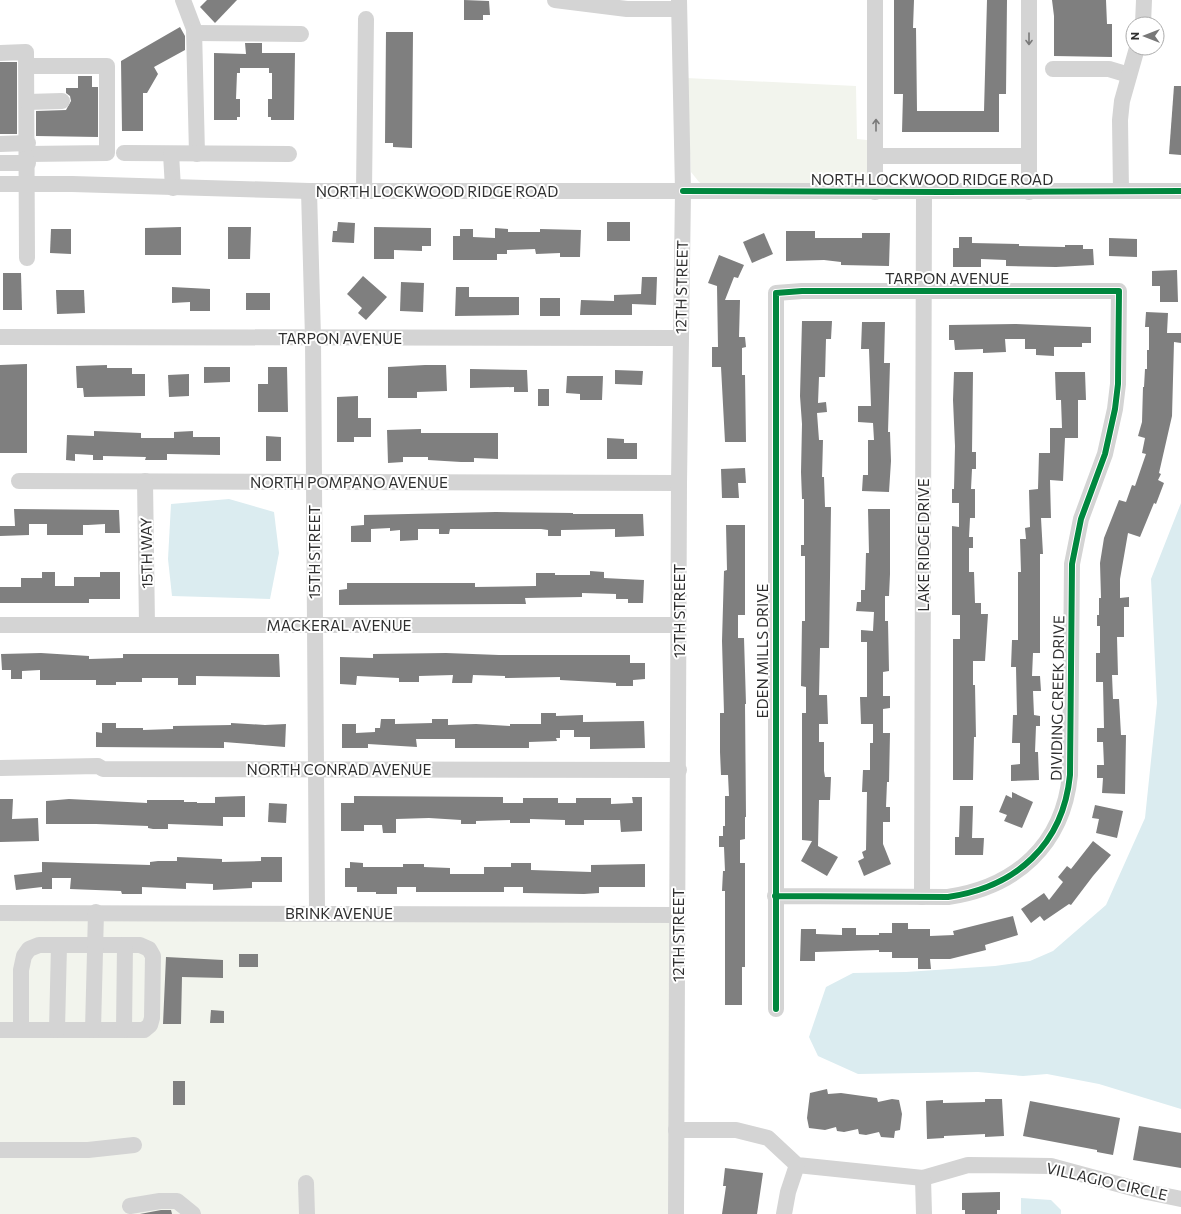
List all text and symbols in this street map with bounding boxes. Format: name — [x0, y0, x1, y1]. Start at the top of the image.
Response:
north arrow — [1125, 16, 1165, 56]
one-way arrow — [1025, 32, 1033, 45]
text: N — [1128, 32, 1141, 40]
one-way arrow — [872, 119, 880, 132]
street label: NORTH LOCKWOOD RIDGE ROAD — [811, 170, 1053, 188]
street label: NORTH LOCKWOOD RIDGE ROAD — [316, 182, 558, 200]
street label: 12TH STREET — [671, 239, 691, 334]
street label: TARPON AVENUE — [885, 269, 1009, 287]
street label: TARPON AVENUE — [278, 329, 402, 347]
street label: NORTH POMPANO AVENUE — [250, 473, 448, 491]
street label: LAKE RIDGE DRIVE — [914, 478, 932, 612]
street label: 15TH STREET — [305, 505, 323, 599]
street label: 15TH WAY — [136, 517, 156, 589]
street label: 12TH STREET — [670, 564, 688, 658]
street label: EDEN MILLS DRIVE — [753, 583, 771, 718]
street label: DIVIDING CREEK DRIVE — [1047, 615, 1067, 781]
street label: MACKERAL AVENUE — [267, 616, 412, 634]
street label: NORTH CONRAD AVENUE — [247, 760, 432, 778]
street label: 12TH STREET — [669, 888, 687, 982]
street label: BRINK AVENUE — [285, 904, 393, 922]
street label: VILLAGIO CIRCLE — [1045, 1158, 1169, 1204]

